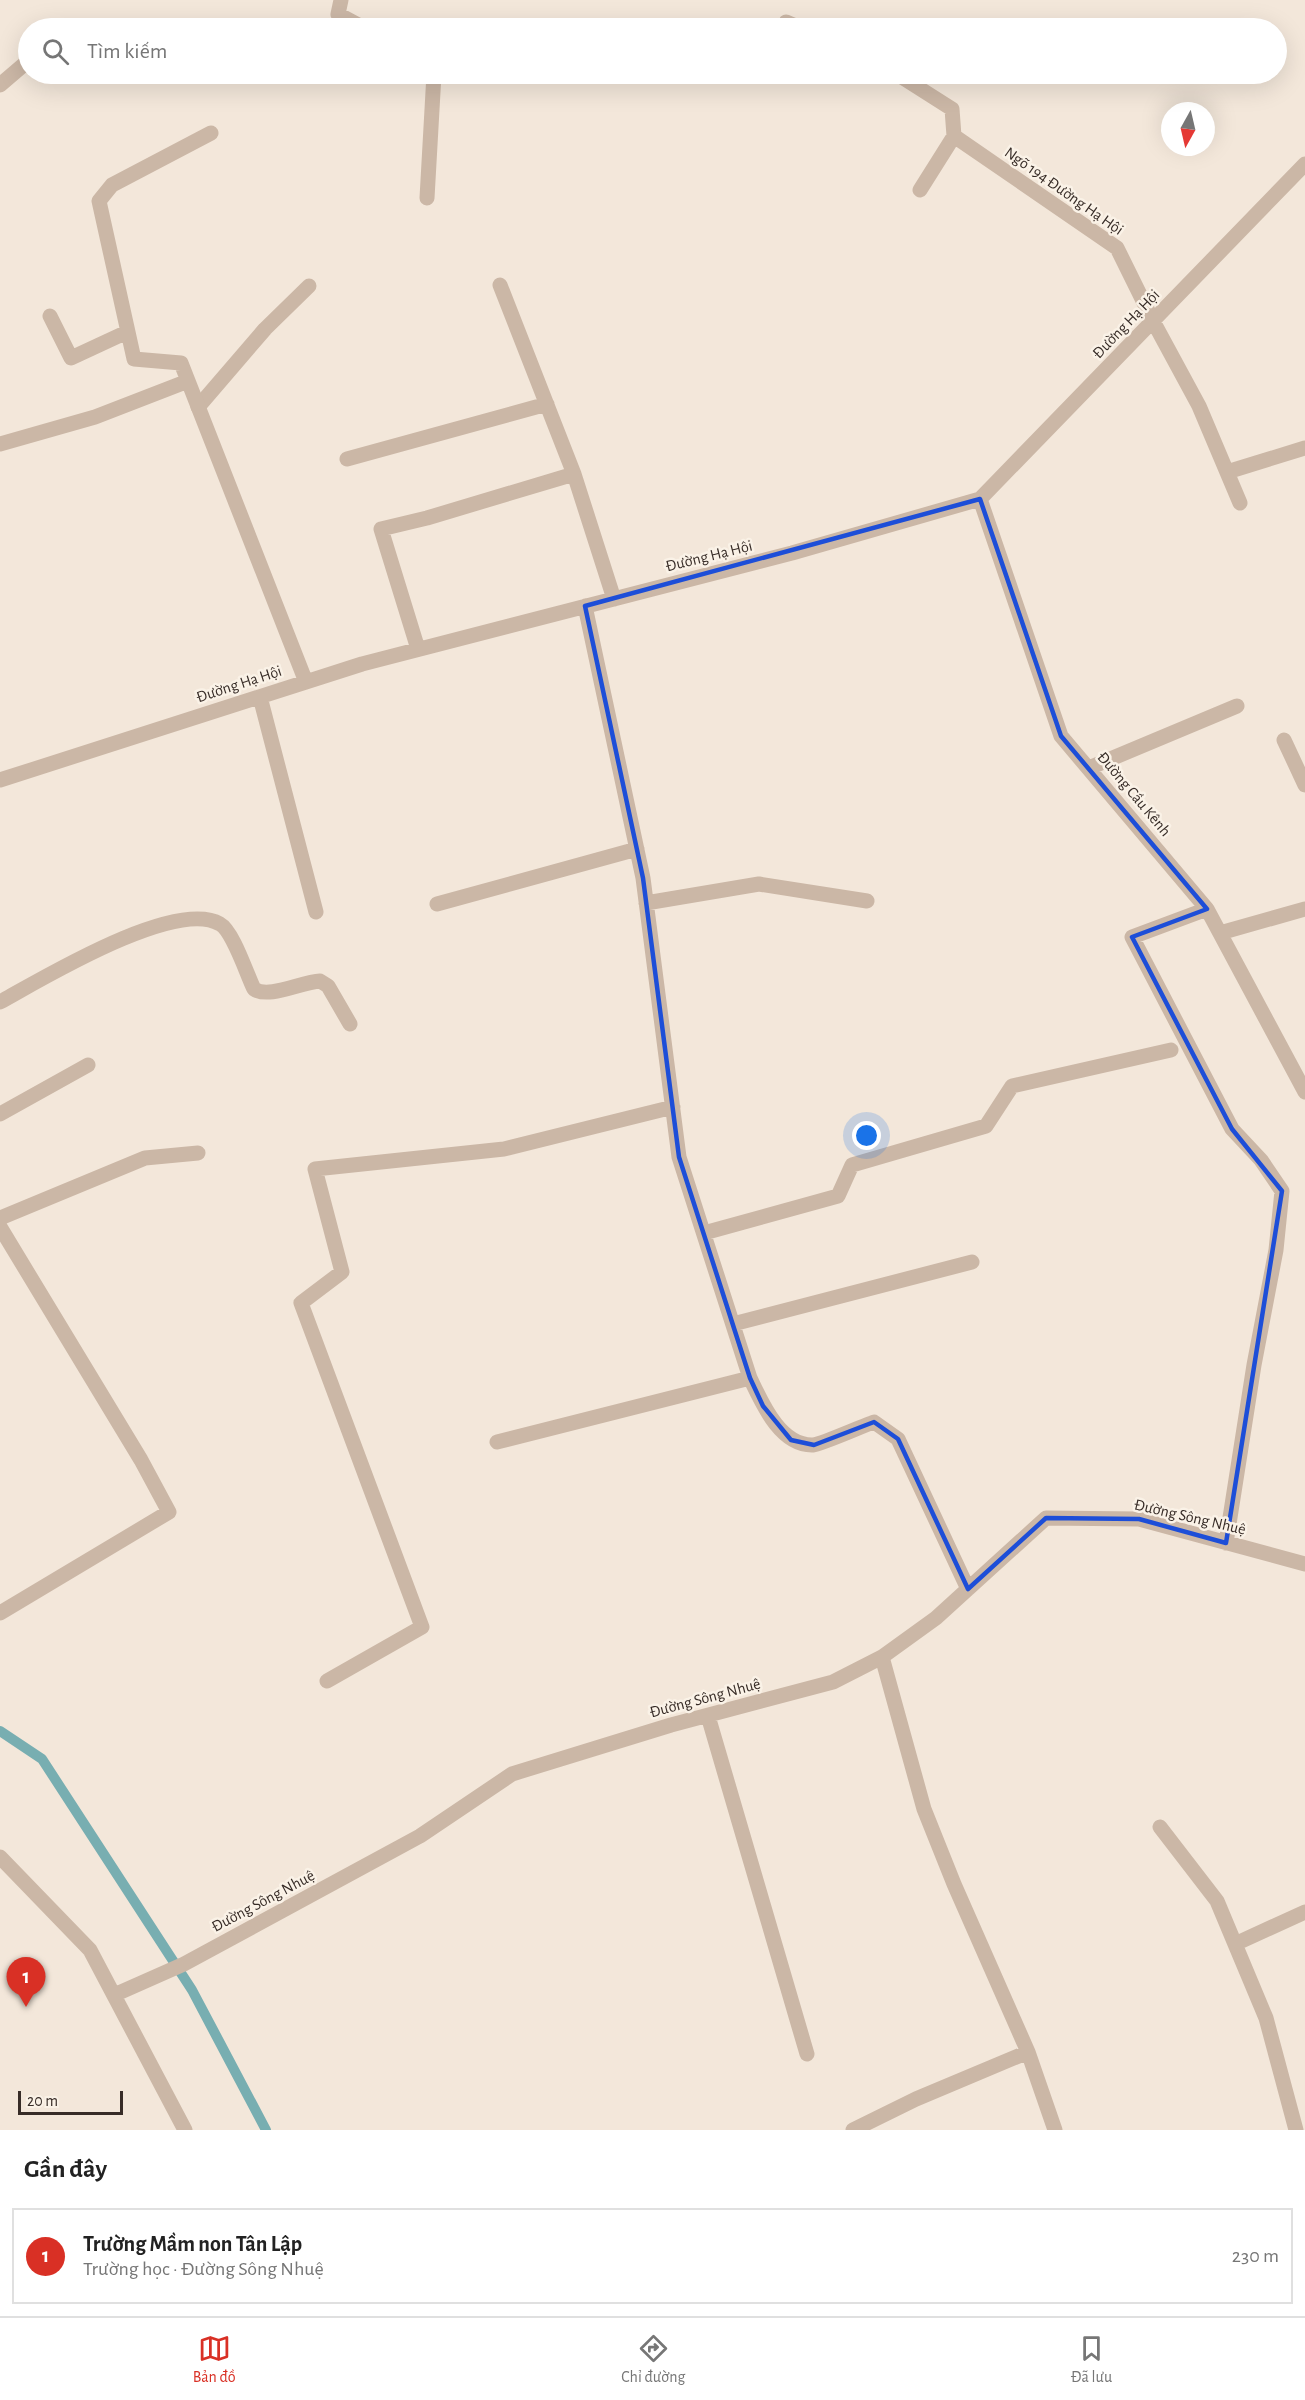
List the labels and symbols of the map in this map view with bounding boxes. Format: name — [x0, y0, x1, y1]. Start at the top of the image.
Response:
north arrow — [1161, 102, 1215, 156]
street label: Ngõ 194 Đường Hạ Hội — [1002, 144, 1126, 238]
street label: Đường Hạ Hội — [1089, 286, 1163, 362]
street label: Đường Hạ Hội — [664, 537, 754, 575]
street label: Đường Hạ Hội — [194, 663, 284, 705]
street label: Đường Cầu Kênh — [1094, 749, 1174, 839]
your location — [852, 1121, 881, 1150]
street label: Đường Sông Nhuệ — [1133, 1496, 1247, 1538]
street label: Đường Sông Nhuệ — [648, 1675, 762, 1721]
street label: Đường Sông Nhuệ — [209, 1867, 317, 1935]
pin: 1 — [6, 1958, 46, 2007]
scale bar — [18, 2088, 123, 2116]

